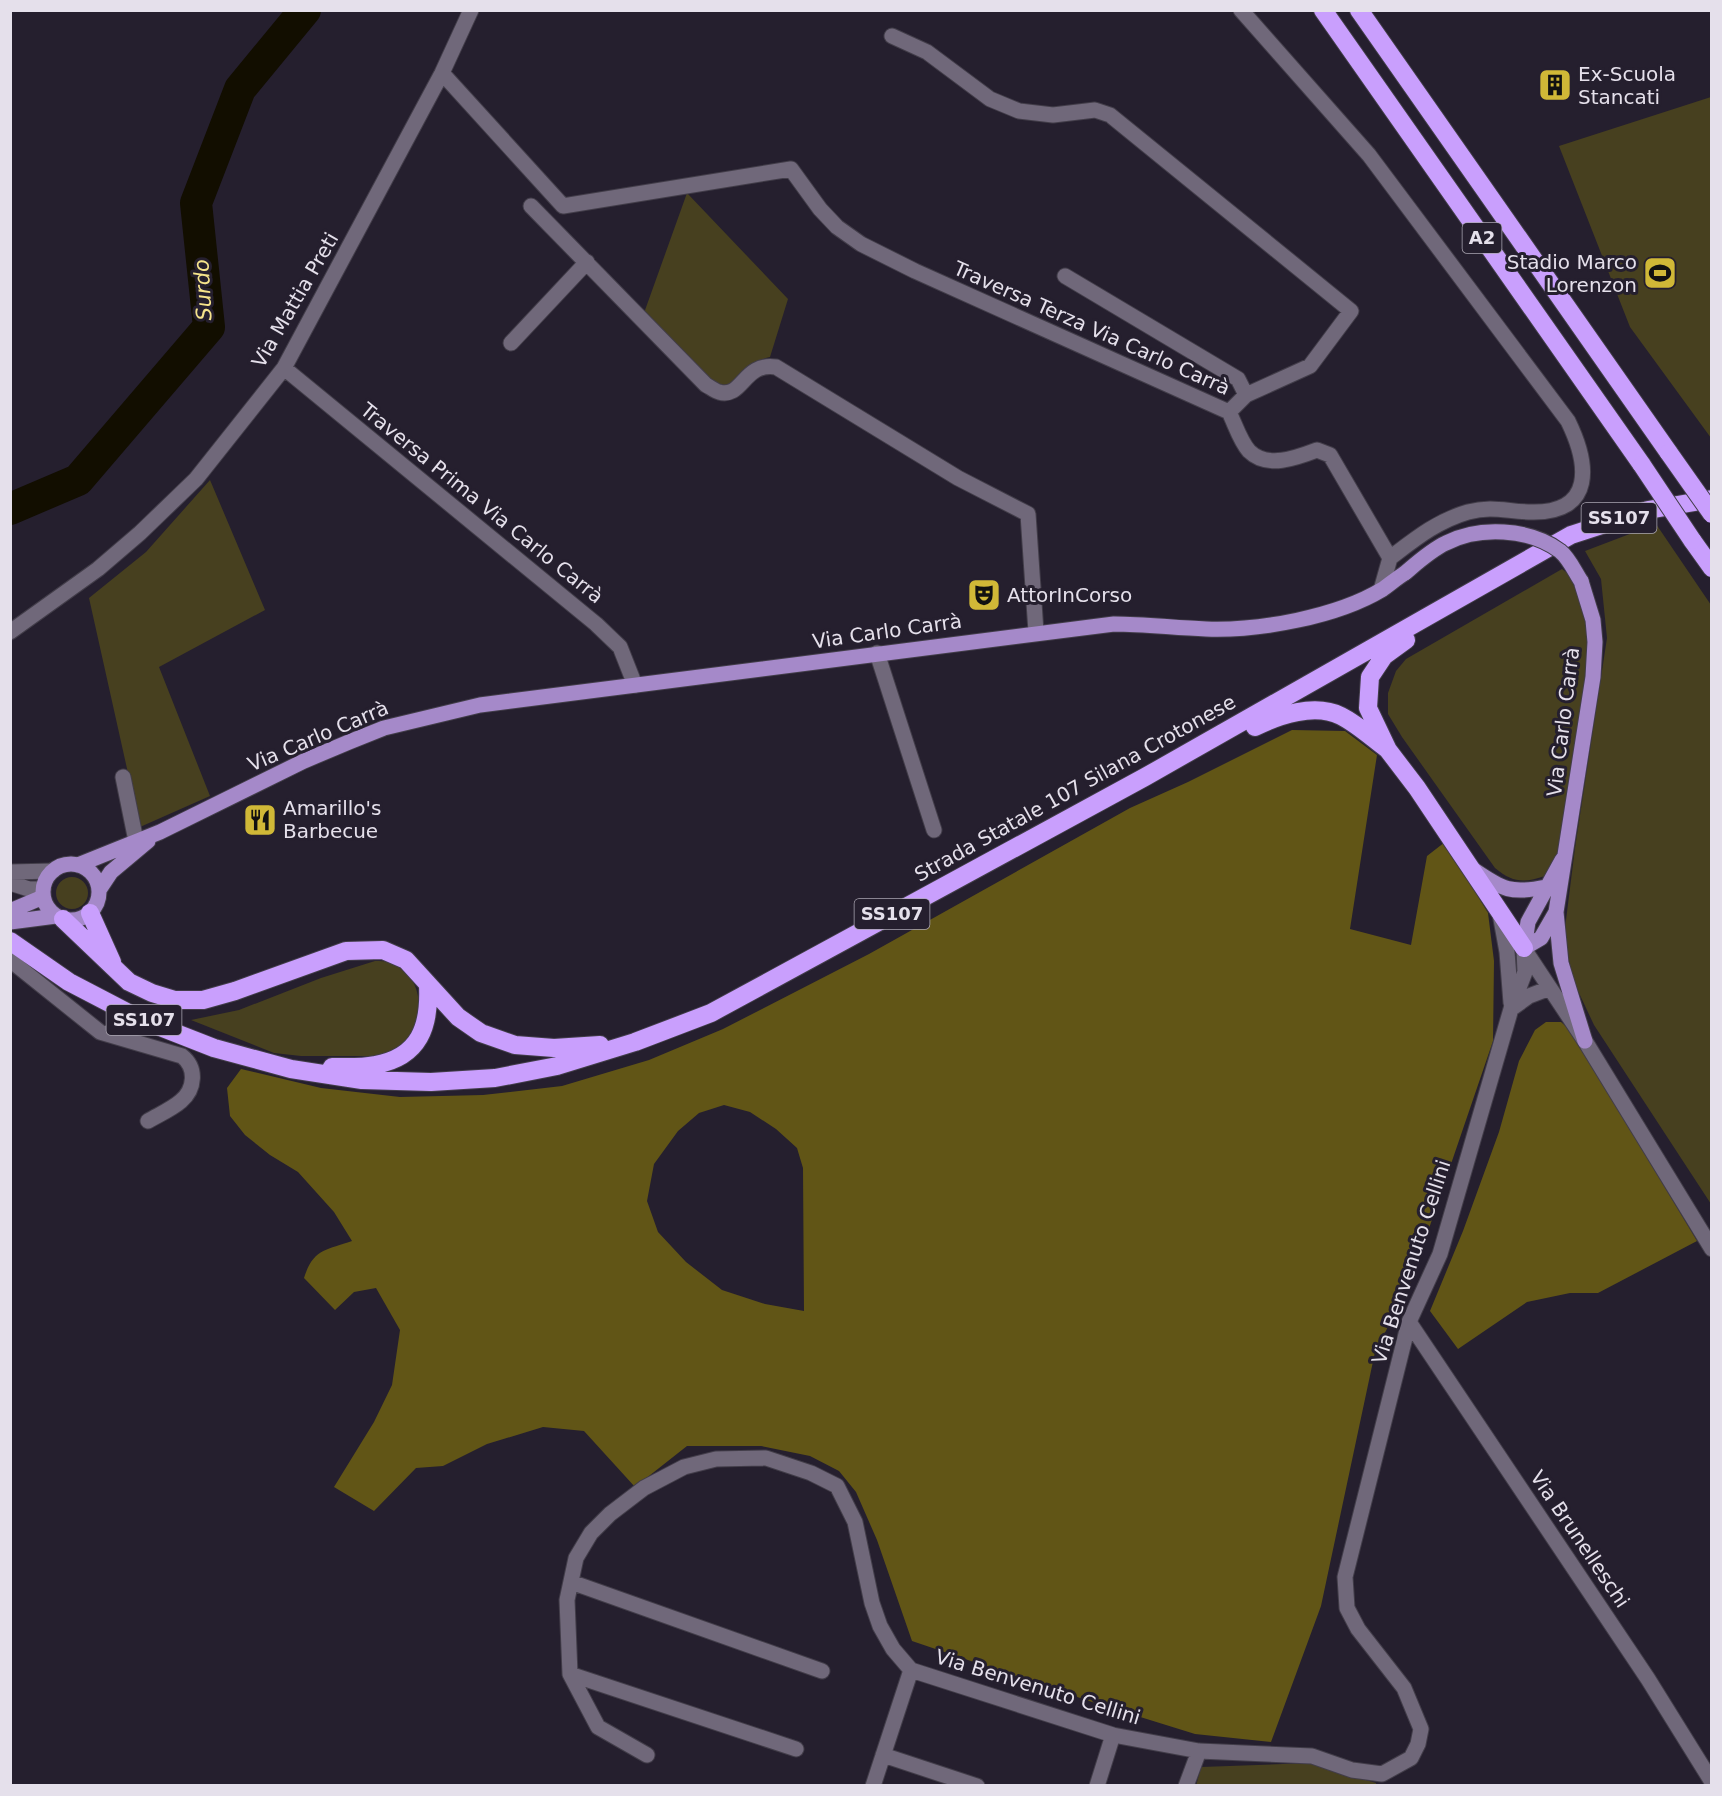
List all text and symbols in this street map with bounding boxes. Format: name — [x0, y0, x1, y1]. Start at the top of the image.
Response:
place label: Ex-Scuola Stancati — [1578, 62, 1676, 109]
building icon: Ex-Scuola Stancati — [1537, 67, 1573, 103]
road number: A2 — [1462, 223, 1502, 253]
street label: Via Mattia Preti — [247, 228, 343, 372]
place label: Stadio Marco Lorenzon — [1507, 250, 1637, 297]
sports icon: Stadio Marco Lorenzon — [1642, 255, 1678, 291]
street label: Traversa Terza Via Carlo Carrà — [949, 256, 1234, 400]
water label: Surdo — [189, 259, 217, 321]
street label: Traversa Prima Via Carlo Carrà — [355, 397, 608, 608]
road number: SS107 — [1582, 503, 1656, 533]
theatre icon: AttorInCorso — [966, 577, 1002, 613]
place label: AttorInCorso — [1007, 583, 1132, 607]
street label: Via Carlo Carrà — [811, 609, 963, 653]
street label: Via Carlo Carrà — [1542, 646, 1584, 798]
street label: Strada Statale 107 Silana Crotonese — [910, 689, 1240, 887]
street label: Via Carlo Carrà — [244, 696, 392, 776]
place label: Amarillo's Barbecue — [283, 796, 381, 843]
restaurant icon: Amarillo's Barbecue — [242, 802, 278, 838]
road number: SS107 — [854, 899, 930, 929]
road number: SS107 — [106, 1005, 182, 1035]
street label: Via Benvenuto Cellini — [1367, 1157, 1455, 1367]
street label: Via Brunelleschi — [1525, 1466, 1635, 1612]
street label: Via Benvenuto Cellini — [933, 1644, 1143, 1730]

